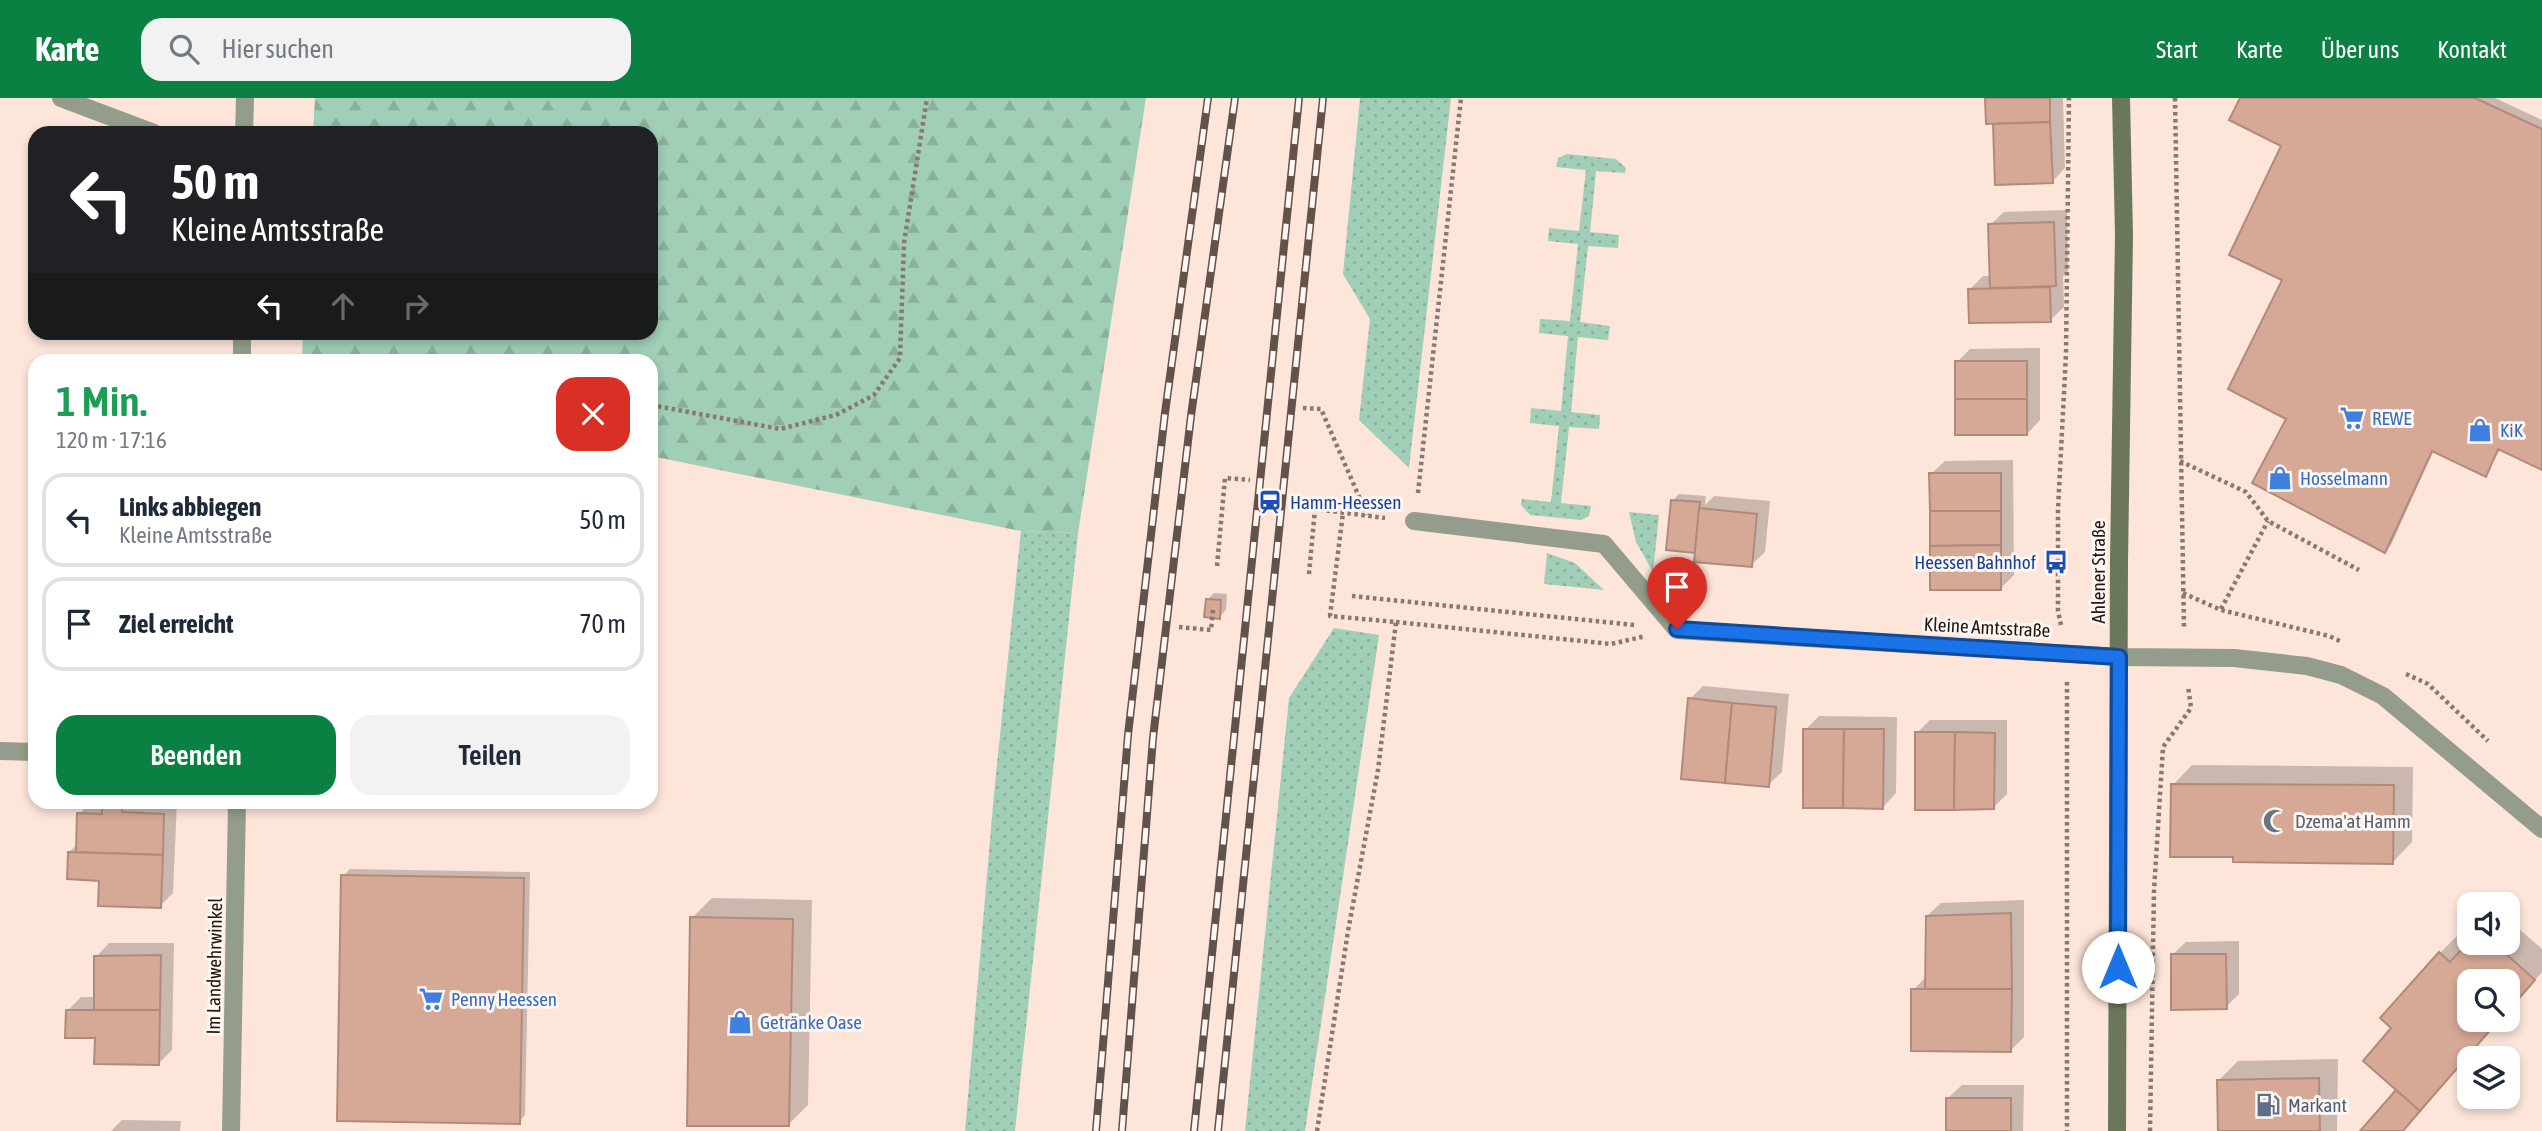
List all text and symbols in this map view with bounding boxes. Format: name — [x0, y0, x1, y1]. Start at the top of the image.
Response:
search box — [141, 18, 631, 81]
text: Karte — [35, 30, 99, 68]
icon: search — [165, 30, 203, 68]
text: Hier suchen — [221, 34, 334, 64]
text: Start — [2156, 36, 2198, 63]
text: Karte — [2236, 36, 2283, 63]
text: Über uns — [2321, 36, 2399, 63]
text: Kontakt — [2437, 36, 2507, 63]
text: 50 m — [171, 153, 259, 209]
icon: left — [56, 154, 147, 245]
text: Kleine Amtsstraße — [171, 211, 384, 248]
icon: left — [251, 287, 289, 325]
icon: ahead — [324, 287, 362, 325]
icon: right — [397, 287, 435, 325]
text: 1 Min. — [56, 377, 147, 425]
button: close — [556, 377, 630, 451]
supermarket icon: REWE — [2338, 404, 2366, 432]
place label: REWE — [2372, 407, 2411, 429]
shop icon: KiK — [2466, 416, 2494, 444]
place label: KiK — [2500, 419, 2524, 441]
text: 120 m · 17:16 — [56, 427, 167, 453]
shop icon: Hosselmann — [2266, 464, 2294, 492]
place label: Hosselmann — [2300, 467, 2388, 489]
station icon: Hamm-Heessen — [1256, 488, 1284, 516]
place label: Hamm-Heessen — [1290, 491, 1401, 513]
text: Links abbiegen — [119, 492, 261, 522]
icon: left — [60, 501, 98, 539]
text: 50 m — [579, 505, 626, 535]
street label: Ahlener Straße — [2087, 520, 2109, 624]
text: Kleine Amtsstraße — [119, 522, 272, 548]
bus stop icon: Heessen Bahnhof — [2042, 548, 2070, 576]
place label: Heessen Bahnhof — [1914, 551, 2036, 573]
pin — [1647, 557, 1707, 629]
icon: arrive — [1658, 568, 1696, 606]
icon: arrive — [60, 605, 98, 643]
text: Ziel erreicht — [119, 609, 234, 639]
text: 70 m — [579, 609, 626, 639]
street label: Kleine Amtsstraße — [1923, 613, 2051, 641]
button: Beenden — [56, 715, 336, 795]
button: Teilen — [350, 715, 630, 795]
mosque icon: Dzema'at Hamm — [2261, 807, 2289, 835]
place label: Dzema'at Hamm — [2295, 810, 2411, 832]
map controls — [2457, 892, 2520, 1109]
button: sound — [2457, 892, 2520, 955]
street label: Im Landwehrwinkel — [202, 897, 226, 1035]
position arrow — [2081, 930, 2155, 1004]
button: search — [2457, 969, 2520, 1032]
supermarket icon: Penny Heessen — [417, 985, 445, 1013]
place label: Penny Heessen — [451, 988, 557, 1010]
shop icon: Getränke Oase — [726, 1008, 754, 1036]
place label: Getränke Oase — [760, 1011, 862, 1033]
button: layers — [2457, 1046, 2520, 1109]
fuel station icon: Markant — [2254, 1091, 2282, 1119]
place label: Markant — [2288, 1094, 2347, 1116]

